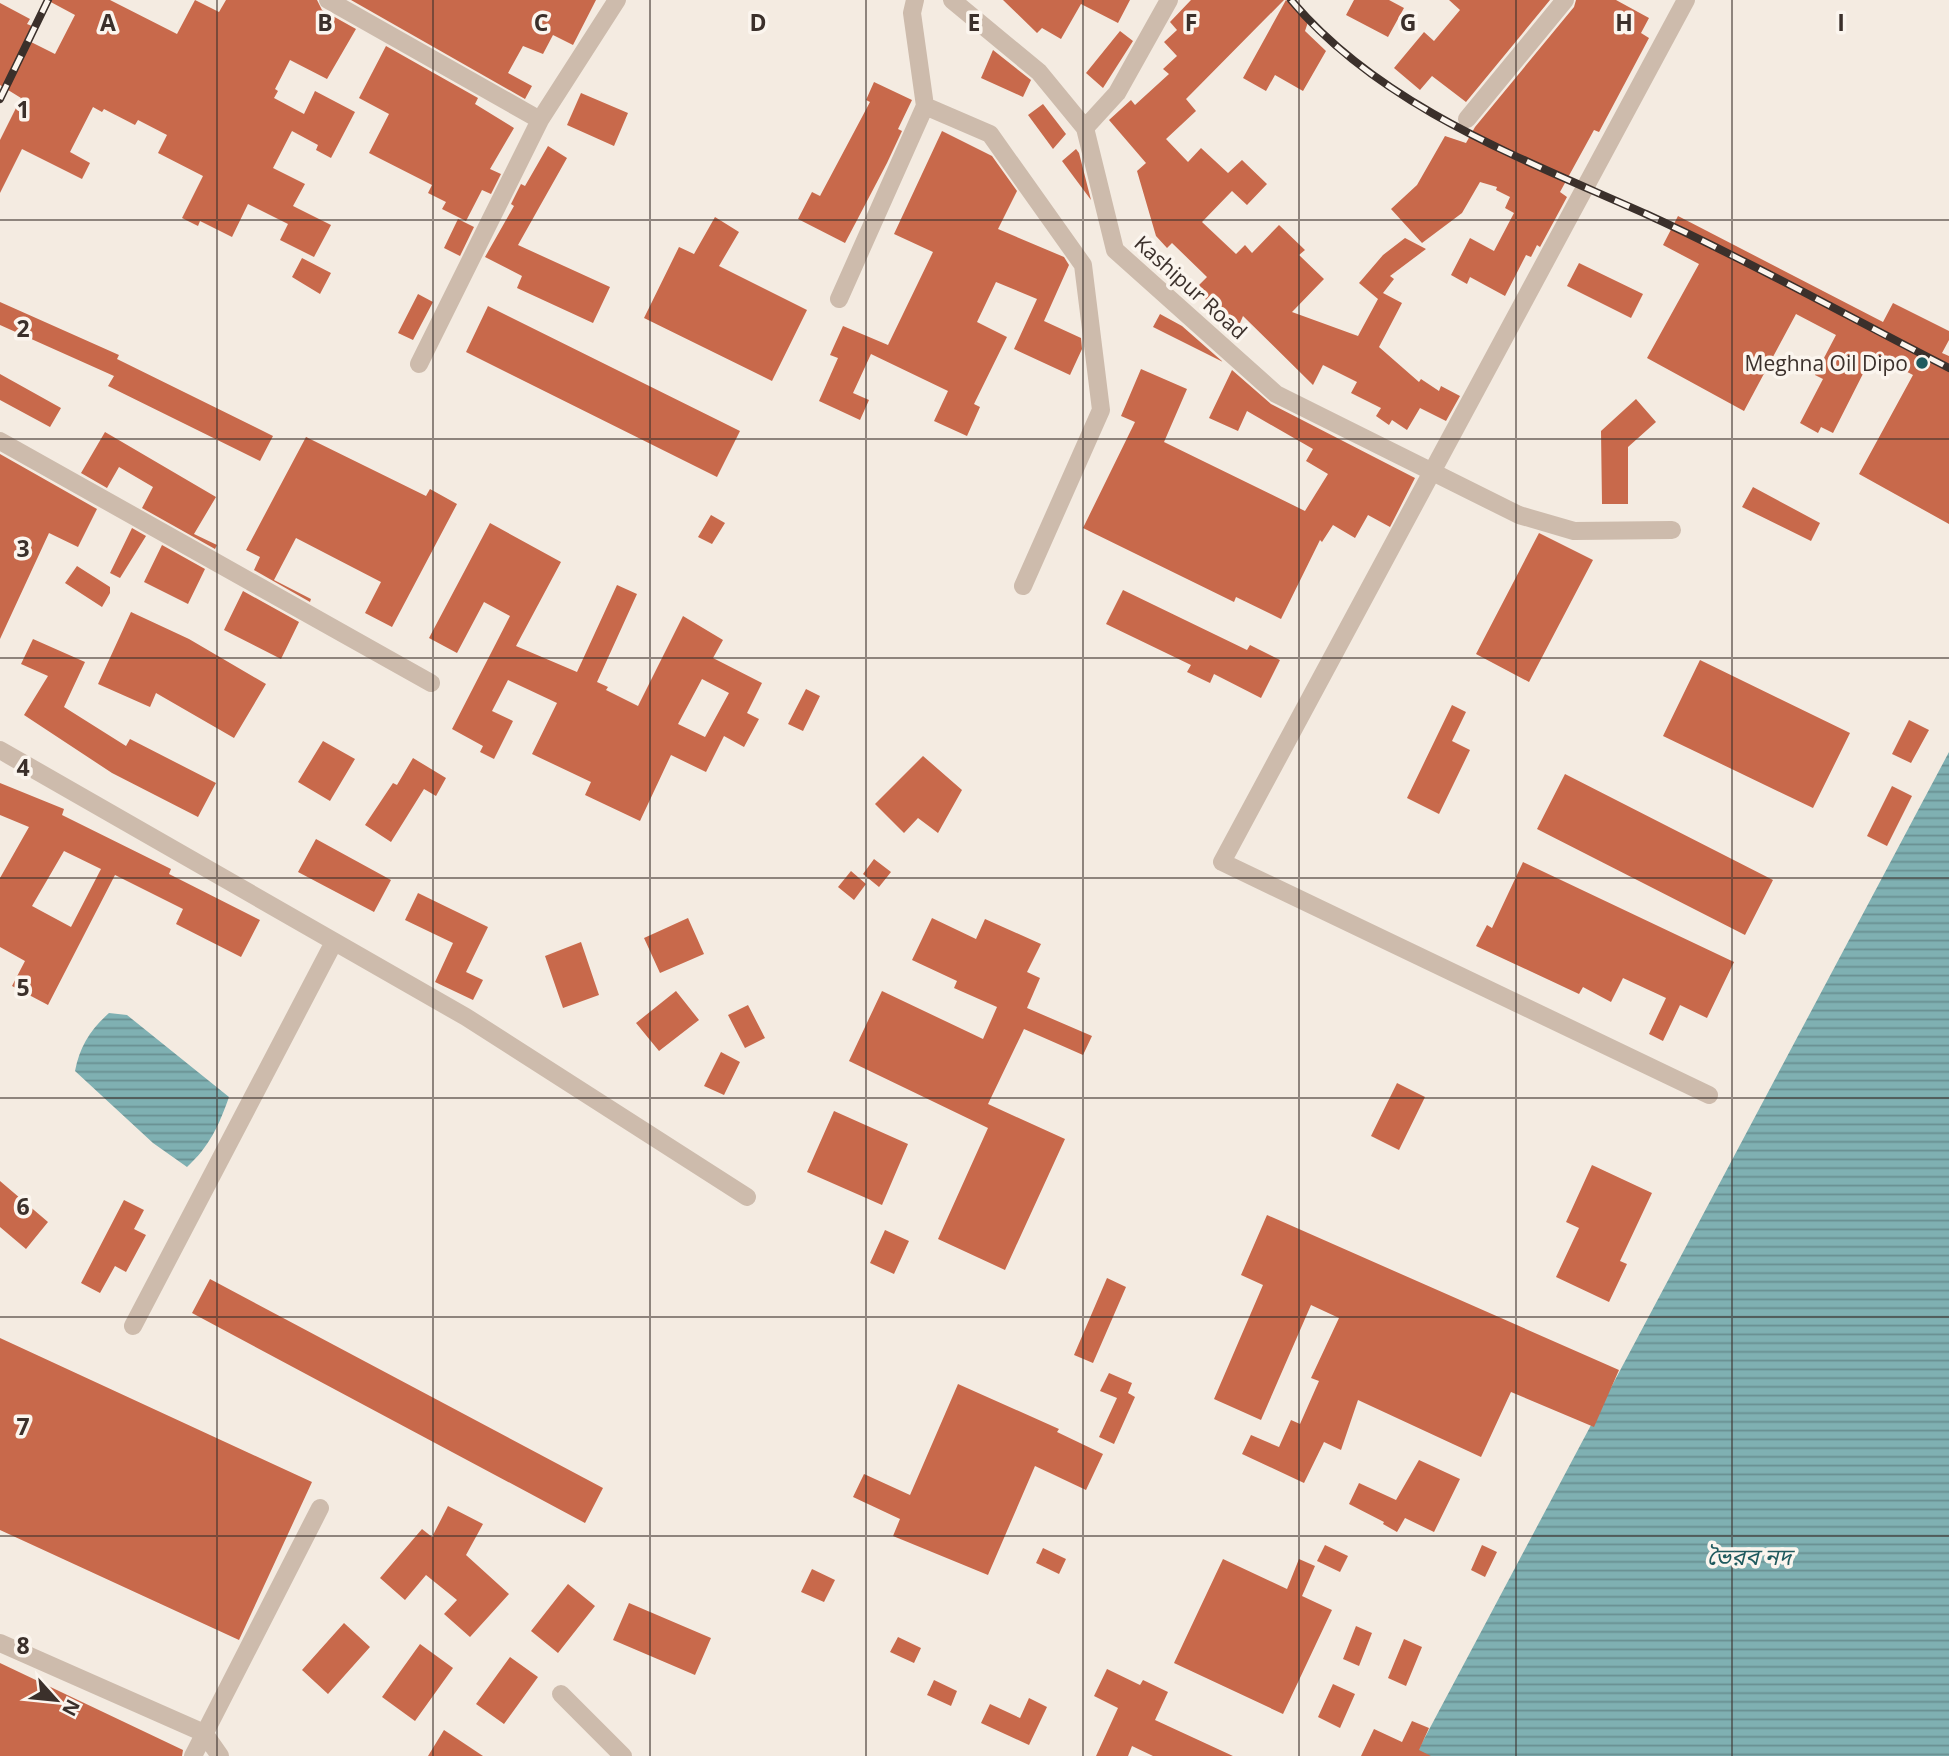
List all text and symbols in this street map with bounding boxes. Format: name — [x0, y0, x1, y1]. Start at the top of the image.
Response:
text: A — [100, 6, 116, 38]
text: B — [317, 6, 333, 38]
text: C — [534, 6, 548, 38]
text: D — [749, 6, 767, 38]
text: E — [968, 6, 980, 38]
text: F — [1185, 6, 1197, 38]
text: G — [1400, 6, 1416, 38]
text: H — [1615, 6, 1633, 38]
text: I — [1837, 6, 1845, 38]
text: 1 — [16, 93, 30, 125]
street label: Kashipur Road — [1129, 229, 1253, 345]
text: 2 — [16, 312, 30, 344]
place label: Meghna Oil Dipo — [1745, 349, 1908, 377]
marker: Meghna Oil Dipo — [1914, 355, 1930, 371]
text: 3 — [16, 532, 30, 564]
text: 4 — [16, 751, 30, 783]
text: 5 — [16, 971, 30, 1003]
text: 6 — [16, 1190, 30, 1222]
text: 7 — [16, 1410, 30, 1442]
water label: ভৈরব নদ — [1707, 1540, 1795, 1572]
text: 8 — [16, 1629, 30, 1661]
north arrow — [21, 1665, 91, 1735]
text: N — [56, 1695, 86, 1721]

